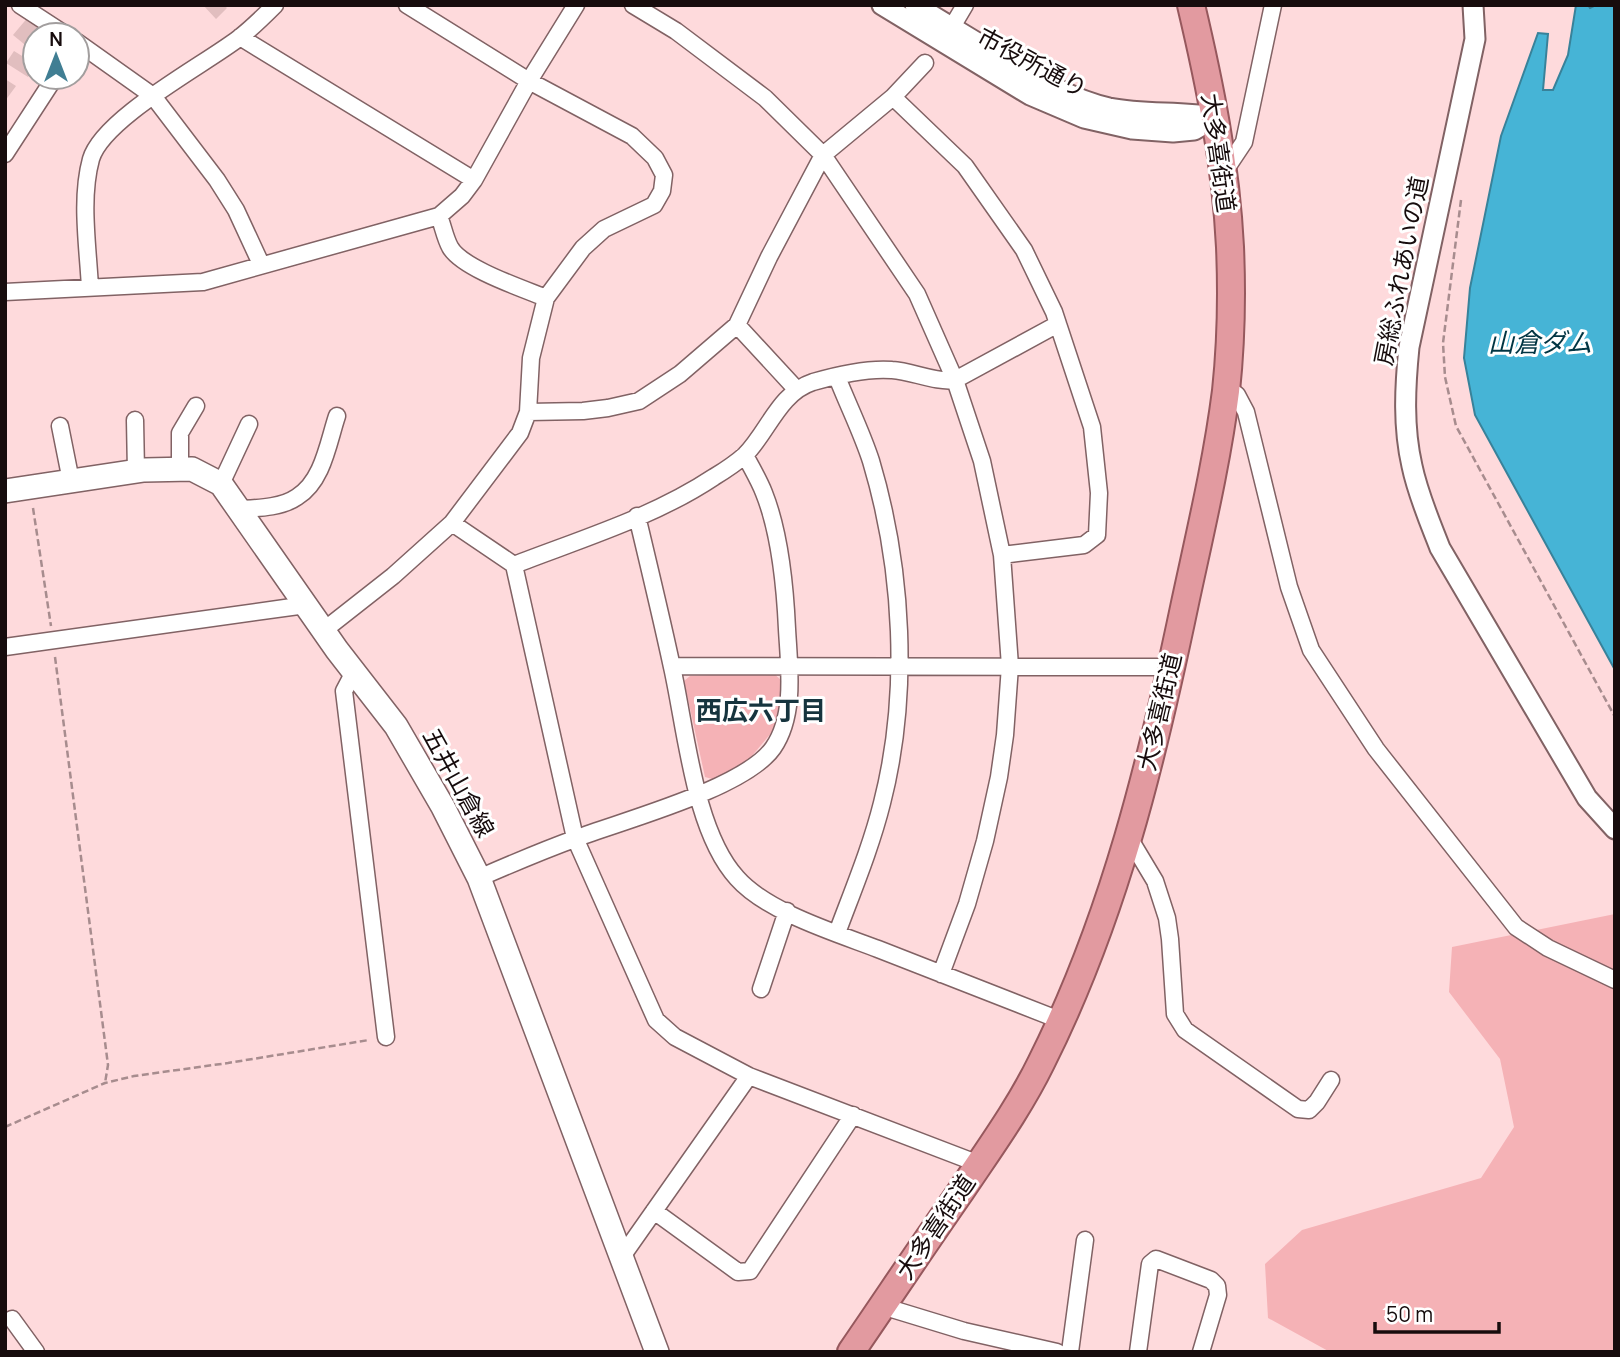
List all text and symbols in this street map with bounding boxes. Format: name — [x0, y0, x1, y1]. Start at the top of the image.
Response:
street label: 市役所通り — [972, 19, 1093, 104]
north arrow — [21, 21, 91, 91]
text: N — [49, 26, 63, 52]
street label: 大多喜街道 — [1195, 91, 1244, 215]
street label: 房総ふれあいの道 — [1366, 173, 1435, 368]
water label: 山倉ダム — [1488, 324, 1592, 360]
street label: 大多喜街道 — [1129, 649, 1188, 774]
district label: 西広六丁目 — [696, 692, 826, 728]
street label: 五井山倉線 — [416, 722, 503, 843]
street label: 大多喜街道 — [888, 1167, 982, 1285]
scale bar — [1375, 1290, 1499, 1334]
text: 50 m — [1386, 1300, 1433, 1328]

